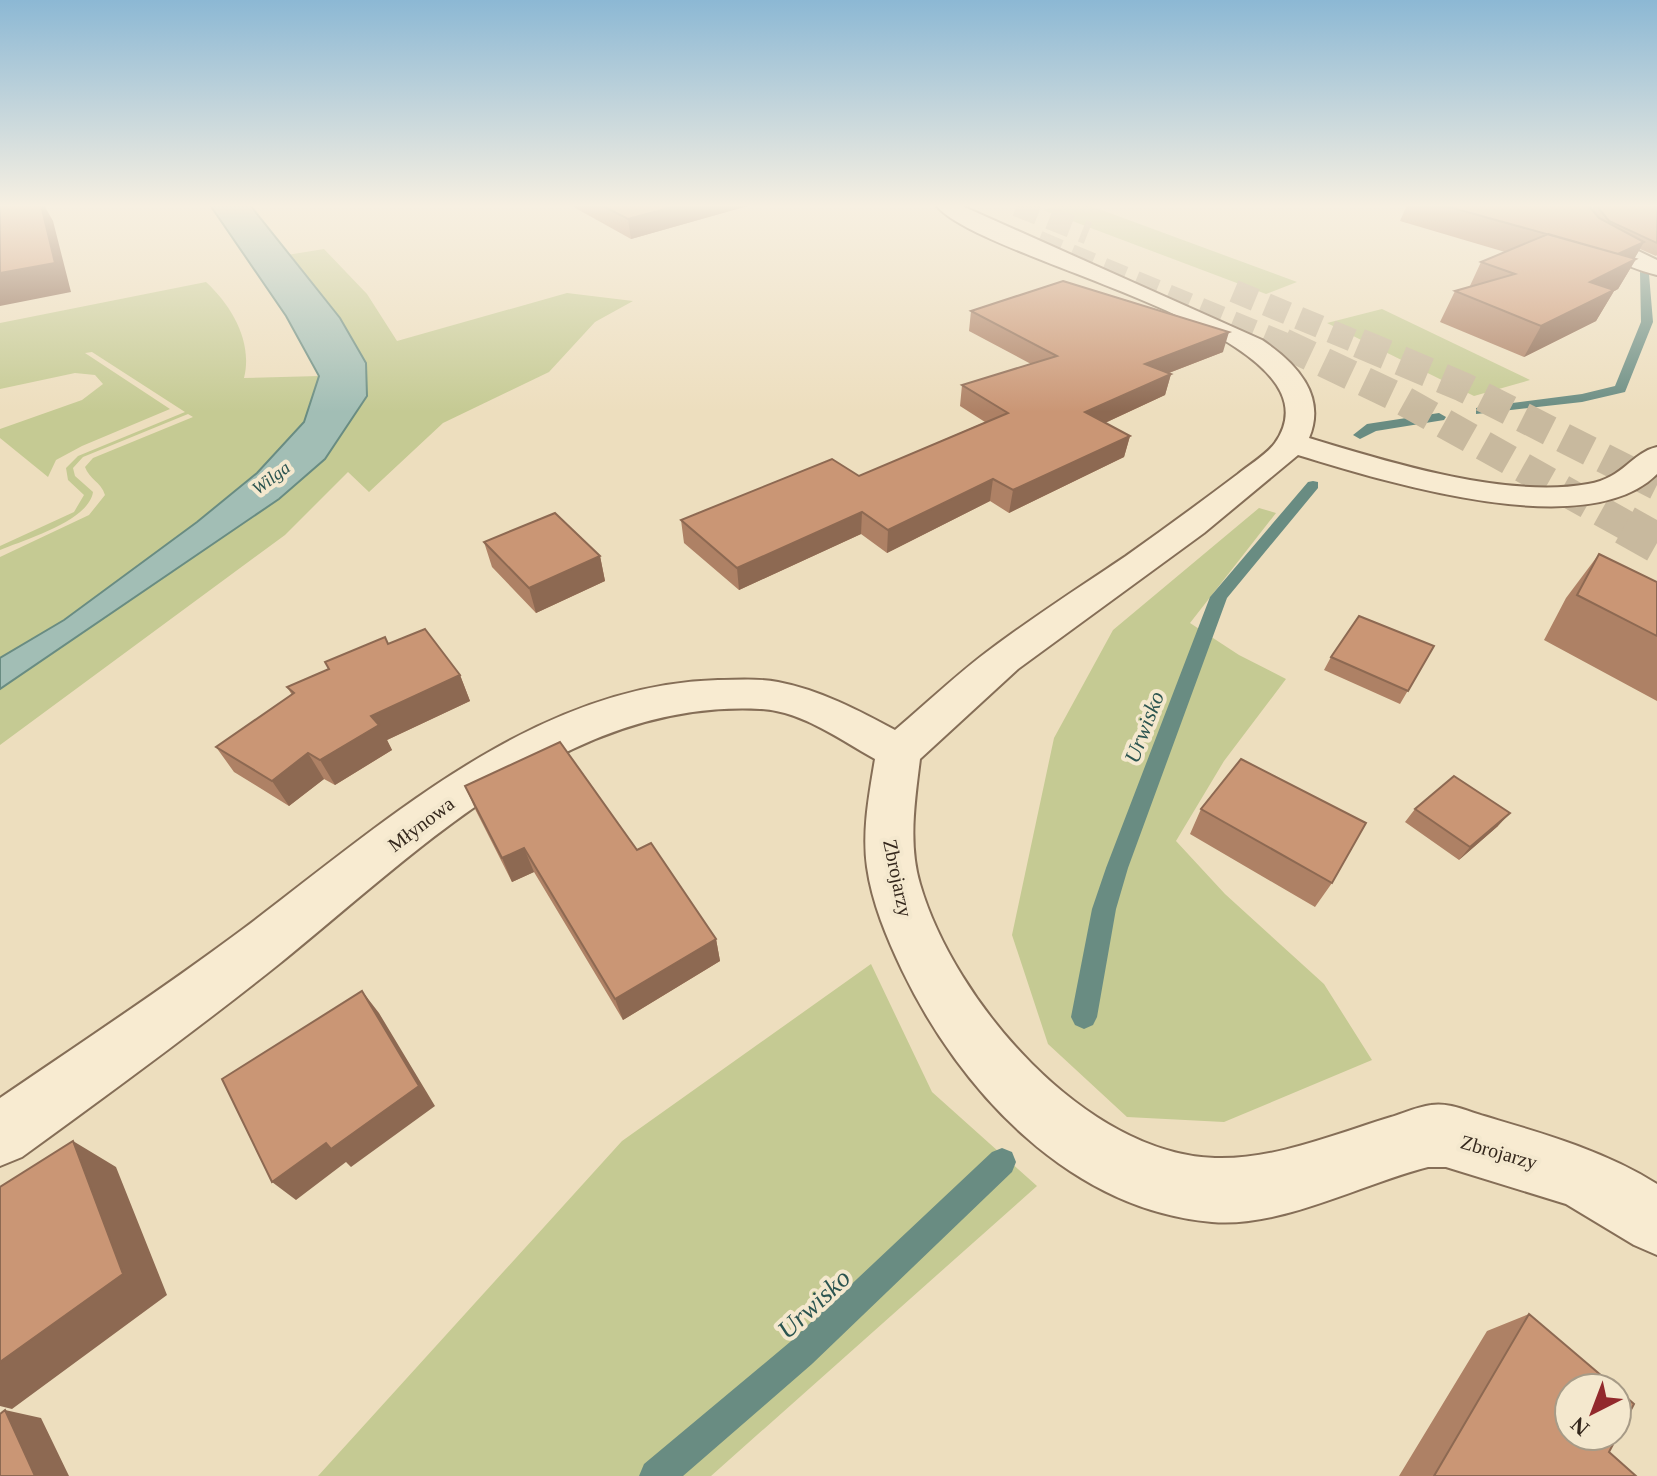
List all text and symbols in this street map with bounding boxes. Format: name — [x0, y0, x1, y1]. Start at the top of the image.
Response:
water label: Wilga — [248, 457, 294, 499]
water label: Urwisko — [1119, 688, 1169, 766]
street label: Młynowa — [384, 792, 459, 857]
street label: Zbrojarzy — [878, 837, 917, 919]
street label: Zbrojarzy — [1458, 1131, 1540, 1174]
water label: Urwisko — [772, 1263, 856, 1345]
north arrow — [1553, 1372, 1633, 1452]
text: N — [1566, 1412, 1594, 1441]

